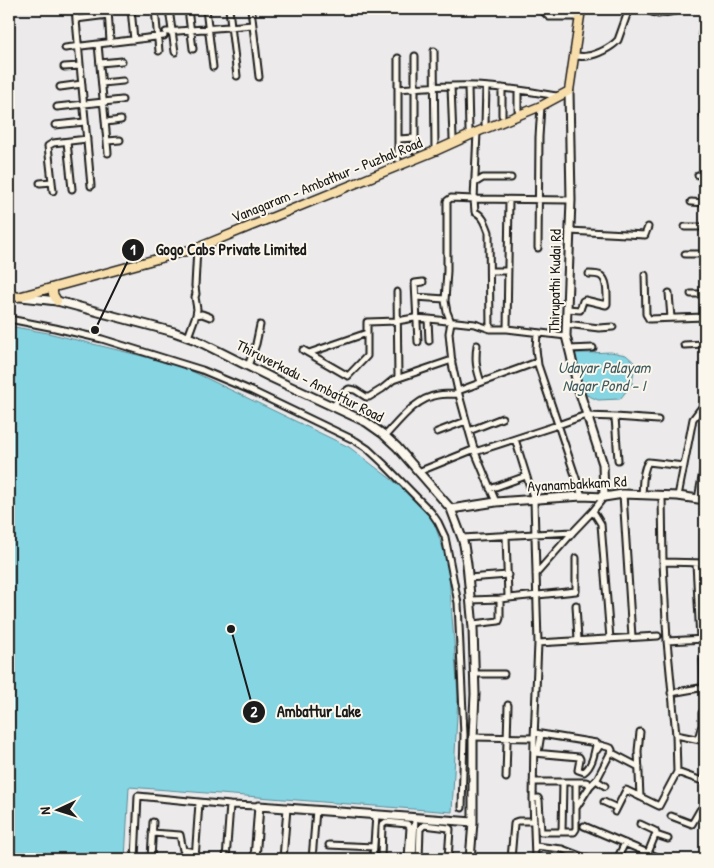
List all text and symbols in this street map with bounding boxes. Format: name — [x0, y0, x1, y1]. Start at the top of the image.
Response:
street label: Vanagaram - Ambathur - Puzhal Road — [228, 132, 425, 227]
street label: Thirupathi Kudai Rd — [543, 229, 566, 333]
callout: Gogo Cabs Private Limited — [121, 234, 316, 265]
text: Gogo Cabs Private Limited — [156, 238, 307, 261]
text: 1 — [130, 239, 136, 260]
street label: Thiruverkadu - Ambattur Road — [233, 334, 388, 427]
water label: Udayar Palayam Nagar Pond - I — [558, 356, 651, 396]
street label: Ayanambakkam Rd — [527, 470, 627, 497]
callout: Ambattur Lake — [241, 696, 371, 727]
text: Ambattur Lake — [277, 700, 362, 722]
text: 2 — [250, 701, 258, 722]
north arrow — [32, 786, 82, 836]
text: N — [35, 806, 54, 815]

